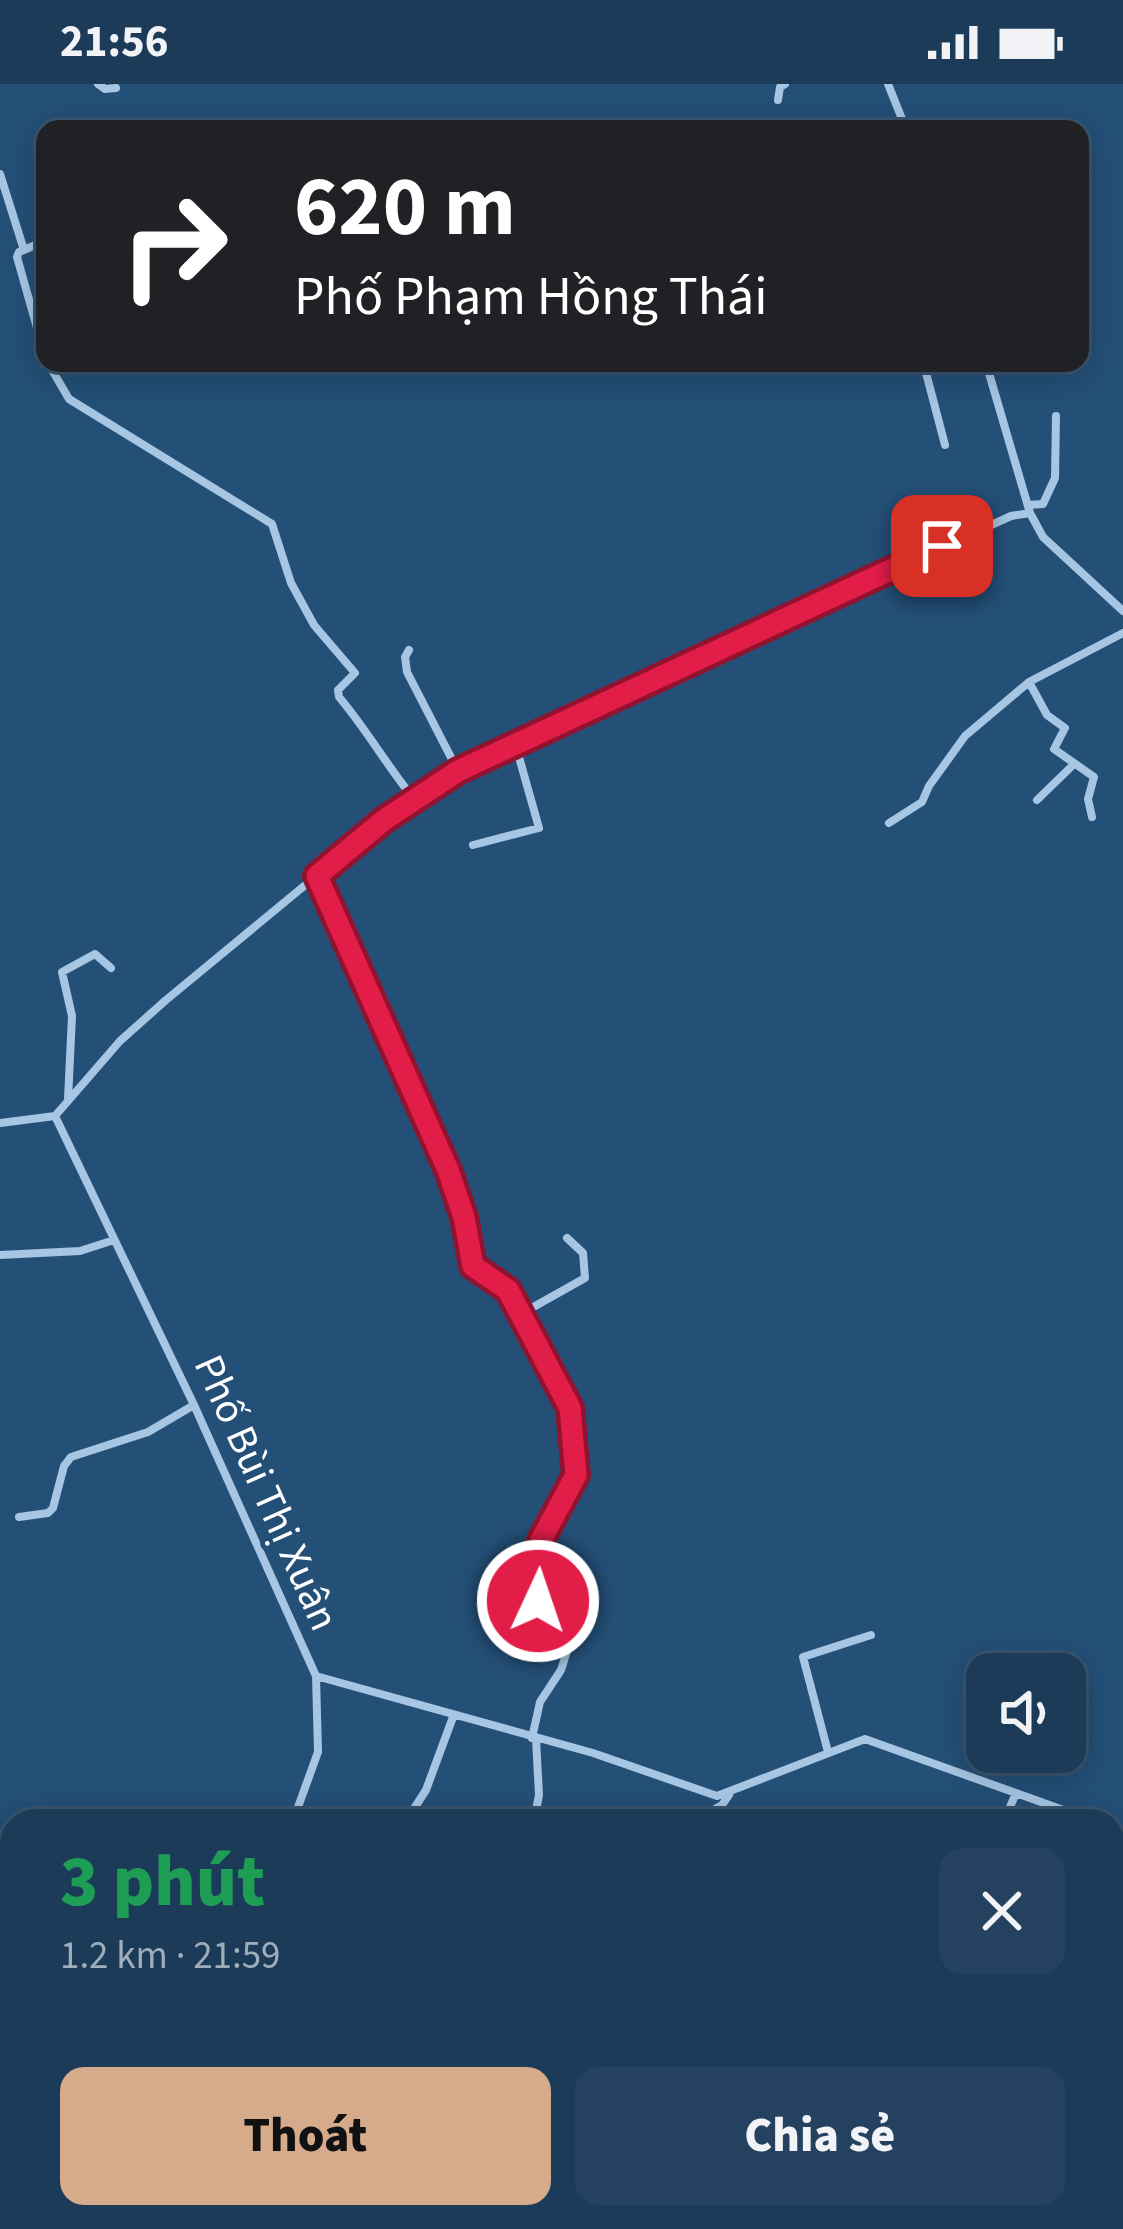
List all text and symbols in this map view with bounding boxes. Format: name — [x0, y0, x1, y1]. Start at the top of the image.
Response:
text: 21:56 — [60, 10, 169, 74]
text: 620 m — [294, 148, 516, 268]
icon: right — [96, 168, 252, 324]
text: Phố Phạm Hồng Thái — [294, 259, 768, 336]
pin — [891, 495, 993, 597]
icon: arrive — [909, 513, 975, 579]
street label: Phố Bùi Thị Xuân — [178, 1345, 354, 1641]
position arrow — [475, 1538, 601, 1664]
map controls — [966, 1653, 1086, 1773]
button: sound — [966, 1653, 1086, 1773]
text: 3 phút — [60, 1831, 265, 1934]
button: close — [939, 1848, 1065, 1974]
text: 1.2 km · 21:59 — [60, 1928, 280, 1984]
button: Thoát — [60, 2067, 551, 2205]
button: Chia sẻ — [575, 2067, 1065, 2205]

